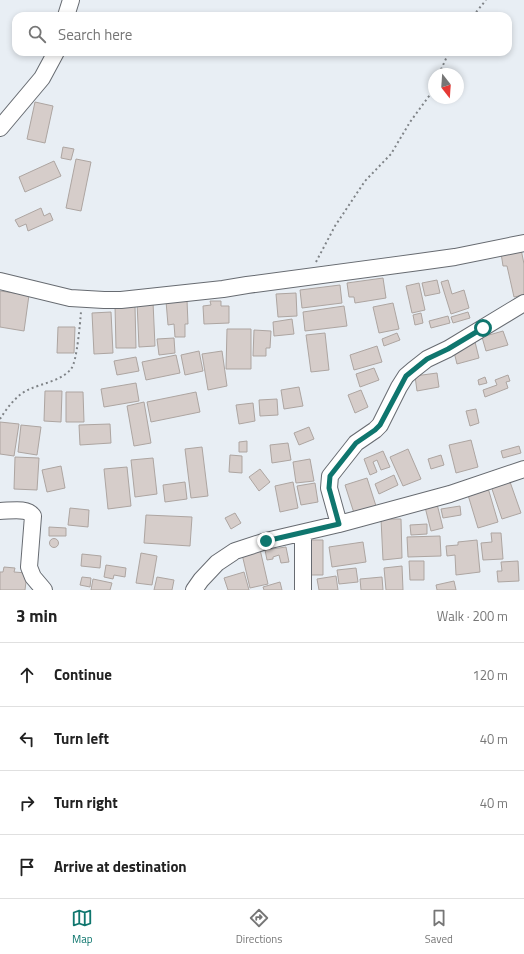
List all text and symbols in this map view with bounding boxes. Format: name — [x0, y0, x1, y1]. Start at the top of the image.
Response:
search box — [12, 12, 512, 56]
icon: search — [26, 23, 48, 45]
text: Search here — [58, 23, 132, 46]
north arrow — [428, 68, 464, 104]
route start — [474, 319, 492, 337]
route end — [257, 532, 275, 550]
text: 3 min — [16, 603, 57, 629]
text: Walk · 200 m — [437, 606, 508, 626]
text: Continue — [54, 663, 112, 686]
icon: ahead — [16, 664, 38, 686]
text: 120 m — [472, 665, 508, 685]
text: Turn left — [54, 727, 109, 750]
icon: left — [16, 728, 38, 750]
text: 40 m — [480, 729, 508, 749]
text: Turn right — [54, 791, 118, 814]
icon: right — [16, 792, 38, 814]
text: 40 m — [480, 793, 508, 813]
text: Arrive at destination — [54, 855, 187, 878]
icon: arrive — [16, 856, 38, 878]
tab: Map — [71, 907, 93, 947]
tab: Directions — [236, 907, 282, 947]
tab: Saved — [425, 907, 453, 947]

